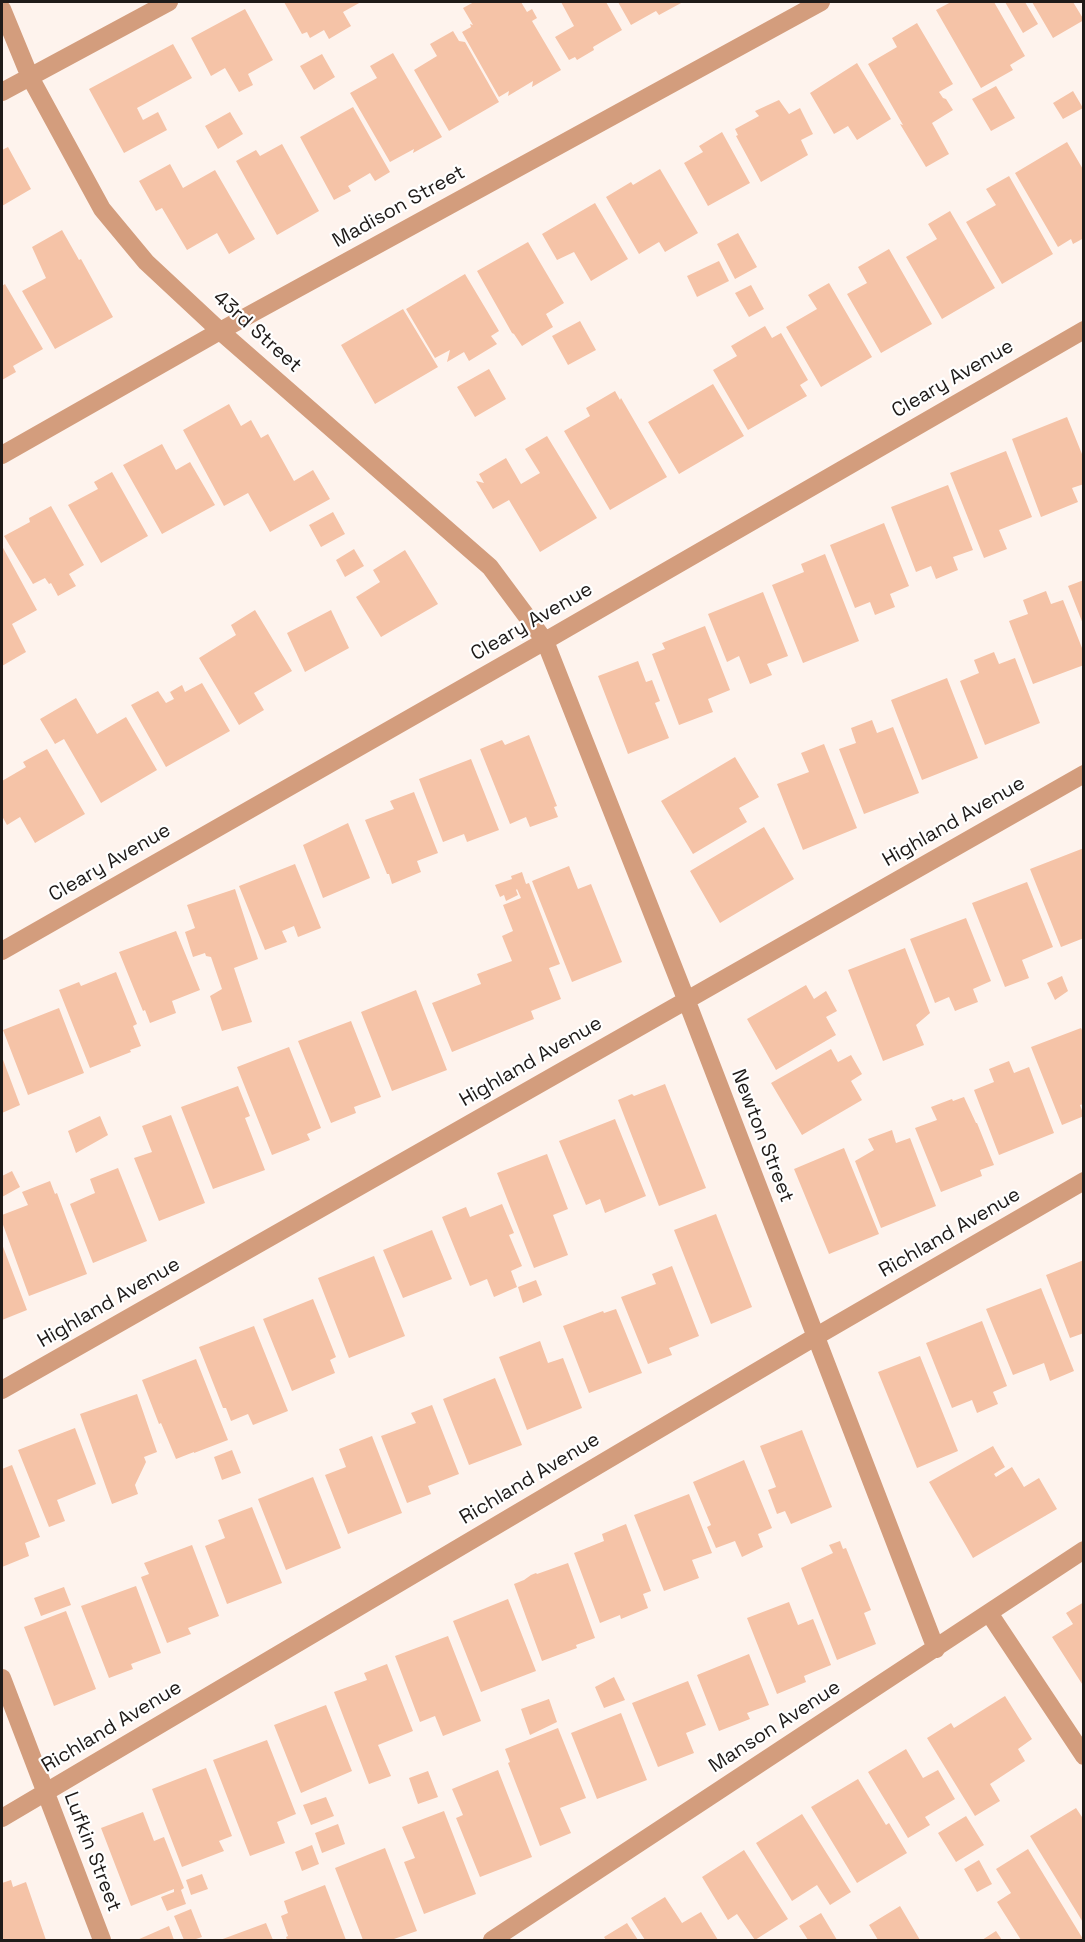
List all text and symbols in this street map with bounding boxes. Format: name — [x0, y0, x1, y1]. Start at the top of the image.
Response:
street label: Madison Street — [329, 161, 469, 253]
street label: 43rd Street — [208, 286, 306, 378]
street label: Cleary Avenue — [888, 334, 1018, 424]
street label: Cleary Avenue — [467, 577, 597, 667]
street label: Highland Avenue — [879, 771, 1029, 873]
street label: Cleary Avenue — [45, 818, 175, 908]
street label: Highland Avenue — [456, 1011, 606, 1113]
street label: Newton Street — [726, 1066, 798, 1206]
street label: Richland Avenue — [875, 1183, 1025, 1283]
street label: Highland Avenue — [34, 1252, 184, 1354]
street label: Richland Avenue — [456, 1428, 604, 1530]
street label: Richland Avenue — [38, 1676, 186, 1778]
street label: Manson Avenue — [705, 1676, 845, 1778]
street label: Lufkin Street — [58, 1789, 126, 1915]

